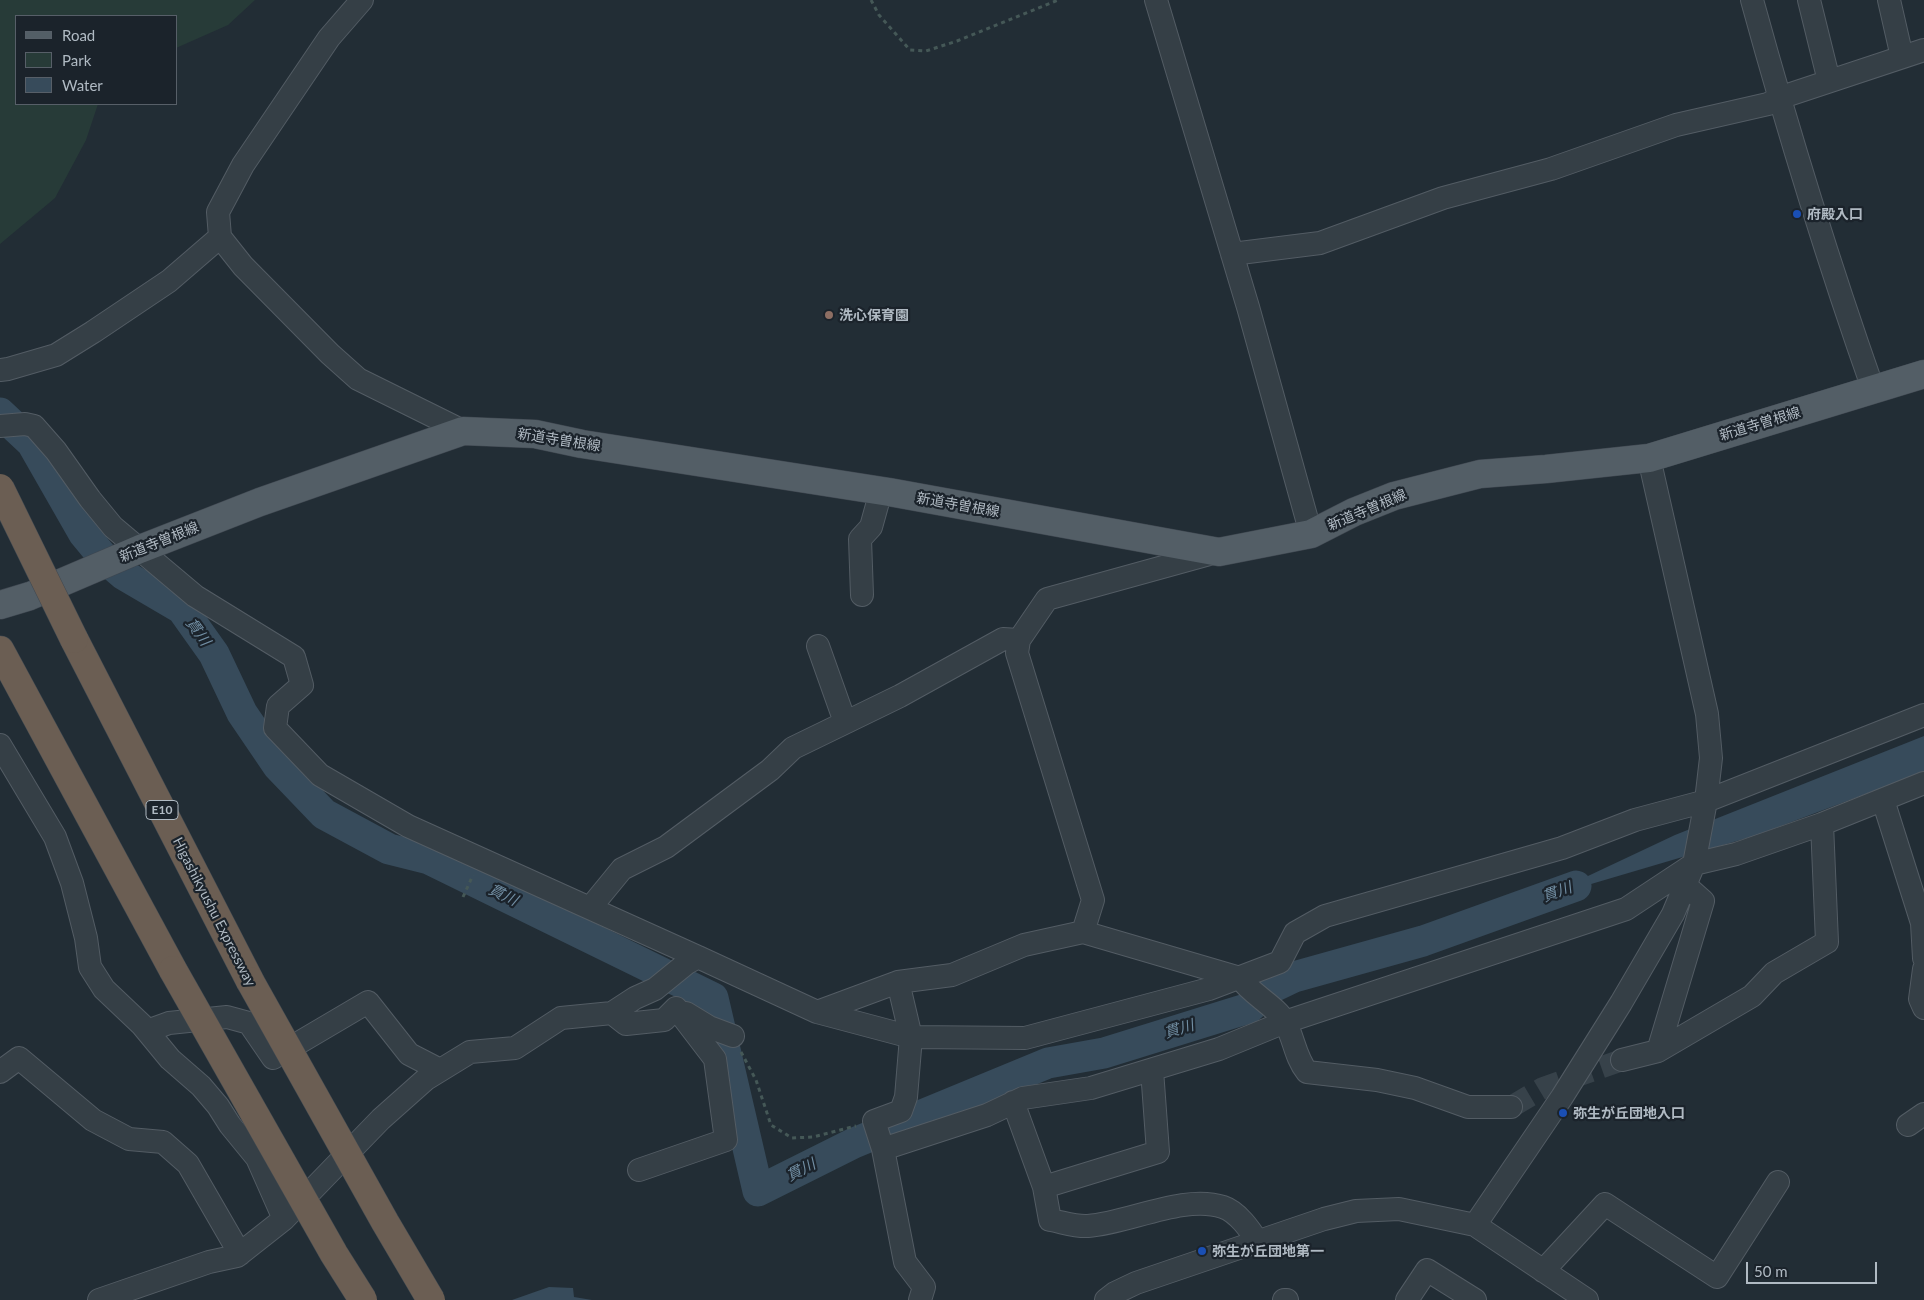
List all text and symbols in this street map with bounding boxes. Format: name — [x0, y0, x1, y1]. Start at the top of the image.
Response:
legend — [15, 15, 178, 105]
text: Road — [62, 26, 95, 44]
text: Park — [62, 51, 91, 69]
text: Water — [62, 76, 103, 94]
place label: 府殿入口 — [1807, 206, 1863, 222]
marker: 府殿入口 — [1791, 208, 1803, 220]
place label: 洗心保育園 — [839, 307, 909, 323]
marker: 洗心保育園 — [823, 309, 835, 321]
street label: 新道寺曽根線 — [1717, 404, 1803, 444]
street label: 新道寺曽根線 — [516, 425, 602, 455]
street label: 新道寺曽根線 — [1325, 486, 1409, 534]
street label: 新道寺曽根線 — [915, 489, 1001, 521]
street label: 新道寺曽根線 — [117, 518, 201, 566]
water label: 貫川 — [182, 615, 214, 649]
road number: E10 — [146, 800, 178, 820]
street label: Higashikyushu Expressway — [169, 835, 259, 989]
water label: 貫川 — [1540, 878, 1574, 906]
water label: 貫川 — [486, 880, 520, 910]
water label: 貫川 — [1162, 1016, 1196, 1042]
place label: 弥生が丘団地入口 — [1573, 1105, 1685, 1121]
marker: 弥生が丘団地入口 — [1557, 1107, 1569, 1119]
water label: 貫川 — [784, 1155, 818, 1185]
place label: 弥生が丘団地第一 — [1212, 1243, 1324, 1259]
marker: 弥生が丘団地第一 — [1196, 1245, 1208, 1257]
scale bar — [1749, 1252, 1880, 1284]
text: 50 m — [1754, 1262, 1788, 1280]

